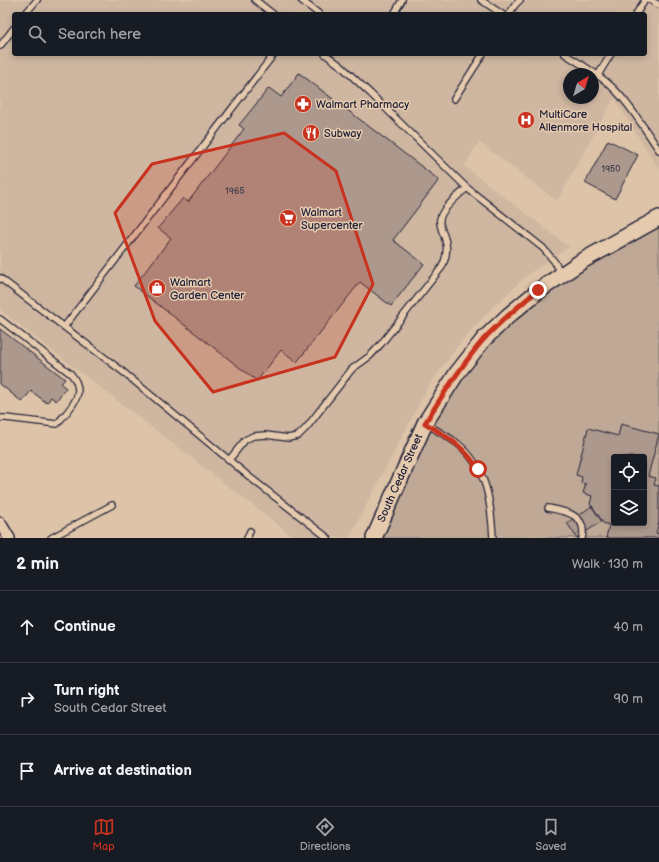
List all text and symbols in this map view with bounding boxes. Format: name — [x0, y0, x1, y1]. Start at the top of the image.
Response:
search box — [12, 12, 647, 56]
icon: search — [26, 23, 48, 45]
text: Search here — [58, 25, 141, 44]
north arrow — [563, 68, 599, 104]
pharmacy icon: Walmart Pharmacy — [293, 94, 313, 114]
place label: Walmart Pharmacy — [316, 98, 409, 111]
place label: MultiCare Allenmore Hospital — [539, 108, 632, 134]
hospital icon: MultiCare Allenmore Hospital — [516, 110, 536, 130]
restaurant icon: Subway — [301, 123, 321, 143]
place label: Subway — [324, 127, 361, 140]
house number: 1950 — [601, 164, 621, 175]
house number: 1965 — [225, 186, 245, 197]
place label: Walmart Supercenter — [301, 206, 364, 232]
supermarket icon: Walmart Supercenter — [278, 208, 298, 228]
place label: Walmart Garden Center — [170, 276, 245, 302]
shop icon: Walmart Garden Center — [147, 278, 167, 298]
route end — [529, 281, 547, 299]
street label: South Cedar Street — [375, 431, 426, 524]
map controls — [611, 454, 647, 526]
button: locate — [611, 454, 647, 490]
route start — [469, 460, 487, 478]
button: layers — [611, 490, 647, 526]
text: 2 min — [16, 554, 59, 574]
text: Walk · 130 m — [572, 556, 643, 572]
icon: ahead — [16, 616, 38, 638]
text: Continue — [54, 617, 116, 636]
text: 40 m — [613, 619, 643, 635]
text: Turn right — [54, 681, 119, 700]
icon: right — [16, 688, 38, 710]
text: 90 m — [614, 691, 643, 707]
text: South Cedar Street — [54, 700, 166, 716]
icon: arrive — [16, 760, 38, 782]
text: Arrive at destination — [54, 761, 192, 780]
tab: Map — [93, 816, 115, 853]
tab: Directions — [300, 816, 350, 853]
tab: Saved — [536, 816, 566, 853]

